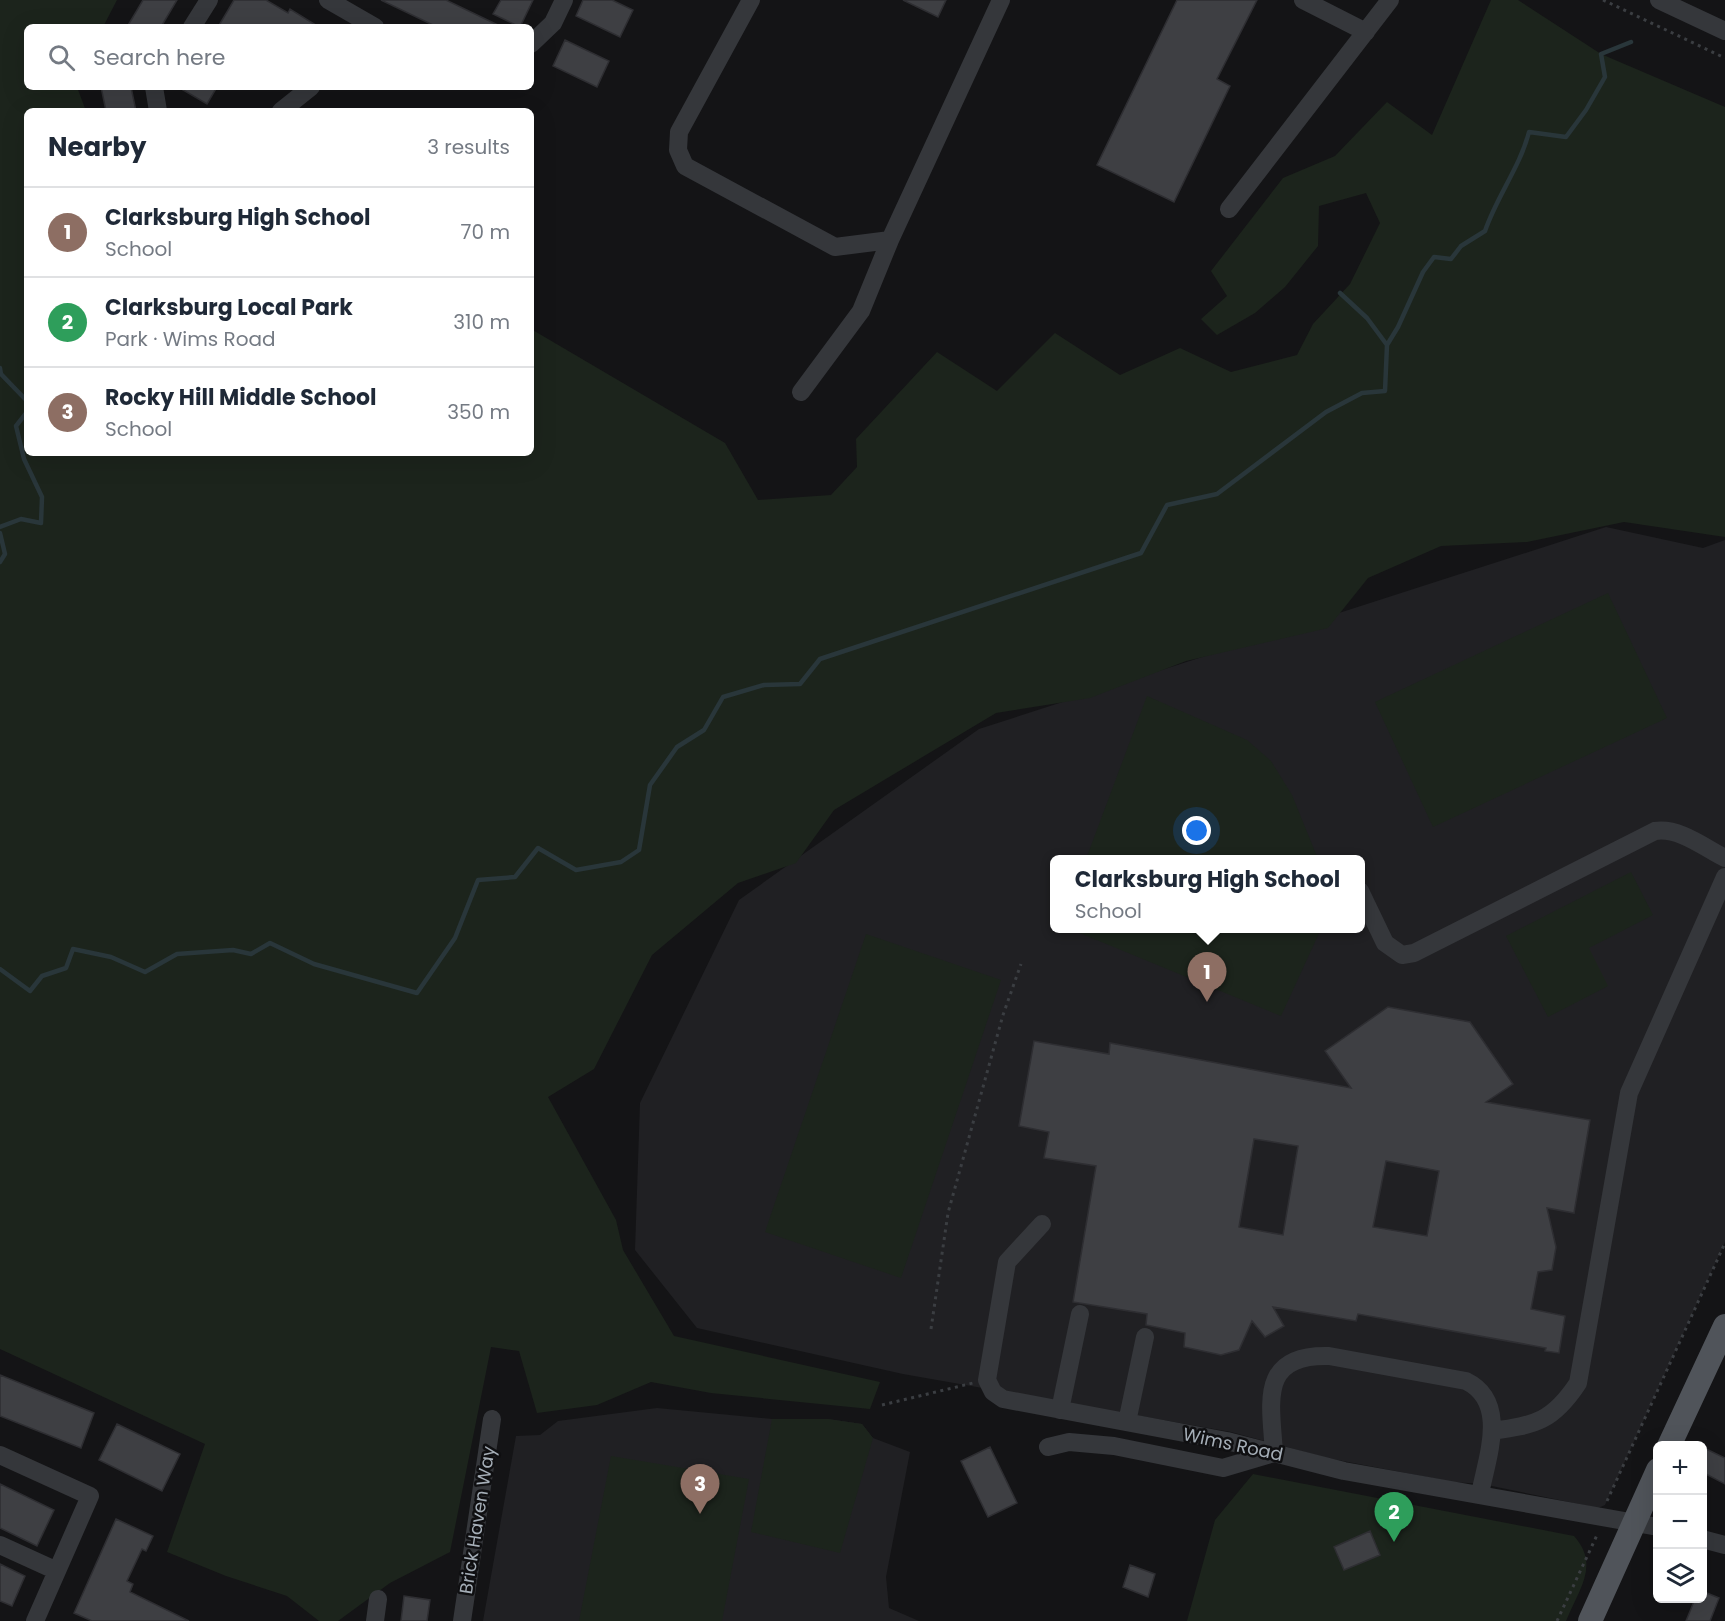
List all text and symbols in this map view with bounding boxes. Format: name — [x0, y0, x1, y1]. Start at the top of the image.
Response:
search box — [24, 24, 534, 90]
icon: search — [45, 41, 78, 74]
text: Search here — [93, 42, 226, 73]
text: Nearby — [48, 129, 146, 165]
text: 3 results — [427, 133, 510, 161]
text: Clarksburg High School — [105, 202, 370, 233]
text: 1 — [64, 218, 71, 246]
text: 70 m — [461, 218, 510, 246]
text: School — [105, 235, 172, 263]
text: Clarksburg Local Park — [105, 292, 353, 323]
text: 2 — [62, 308, 73, 336]
text: 310 m — [453, 308, 510, 336]
text: Park · Wims Road — [105, 325, 276, 353]
text: Rocky Hill Middle School — [105, 382, 377, 413]
text: 3 — [61, 398, 74, 426]
text: 350 m — [447, 398, 510, 426]
text: School — [105, 415, 172, 443]
your location — [1182, 816, 1211, 845]
popup — [1050, 855, 1365, 933]
text: Clarksburg High School — [1075, 864, 1340, 895]
text: School — [1075, 897, 1142, 925]
pin: 1 — [1188, 952, 1226, 1002]
street label: Wims Road — [1181, 1421, 1285, 1467]
map controls — [1653, 1441, 1707, 1603]
button: + — [1653, 1441, 1707, 1495]
street label: Brick Haven Way — [453, 1444, 501, 1596]
pin: 3 — [680, 1464, 720, 1514]
pin: 2 — [1374, 1492, 1414, 1542]
button: − — [1653, 1495, 1707, 1549]
button: layers — [1653, 1549, 1707, 1603]

